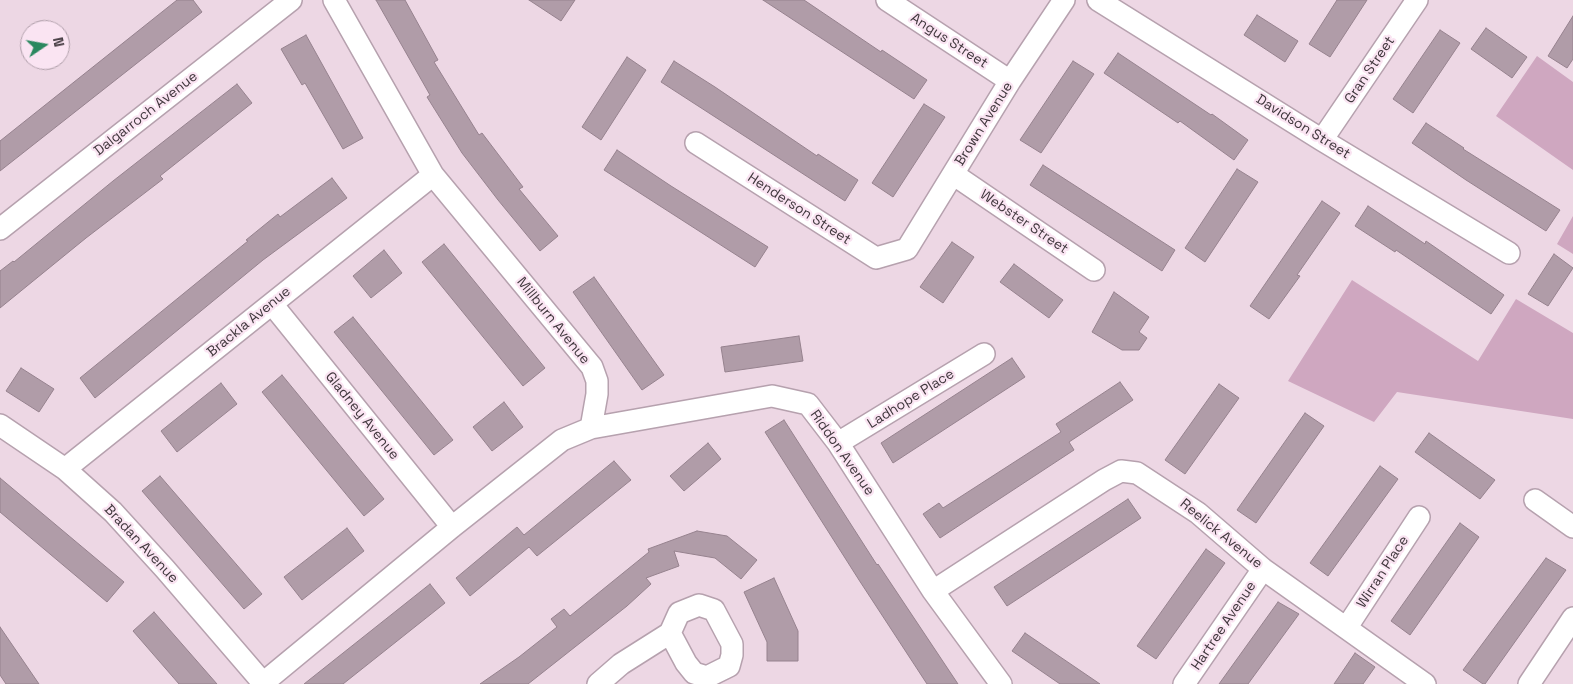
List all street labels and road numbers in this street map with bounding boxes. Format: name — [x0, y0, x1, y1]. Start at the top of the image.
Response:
street label: Angus Street — [907, 10, 991, 72]
street label: Gran Street — [1341, 33, 1399, 107]
street label: Dalgarroch Avenue — [91, 68, 201, 160]
street label: Brown Avenue — [952, 79, 1016, 169]
street label: Davidson Street — [1253, 91, 1353, 163]
street label: Henderson Street — [744, 169, 854, 249]
street label: Webster Street — [977, 186, 1071, 258]
street label: Millburn Avenue — [513, 274, 593, 368]
street label: Brackla Avenue — [204, 283, 294, 361]
street label: Ladhope Place — [865, 366, 957, 432]
street label: Gladney Avenue — [321, 369, 403, 463]
street label: Riddon Avenue — [806, 407, 878, 499]
street label: Reelick Avenue — [1176, 496, 1266, 572]
street label: Bradan Avenue — [100, 501, 182, 587]
street label: Wirran Place — [1353, 533, 1413, 611]
street label: Hartree Avenue — [1188, 578, 1260, 674]

